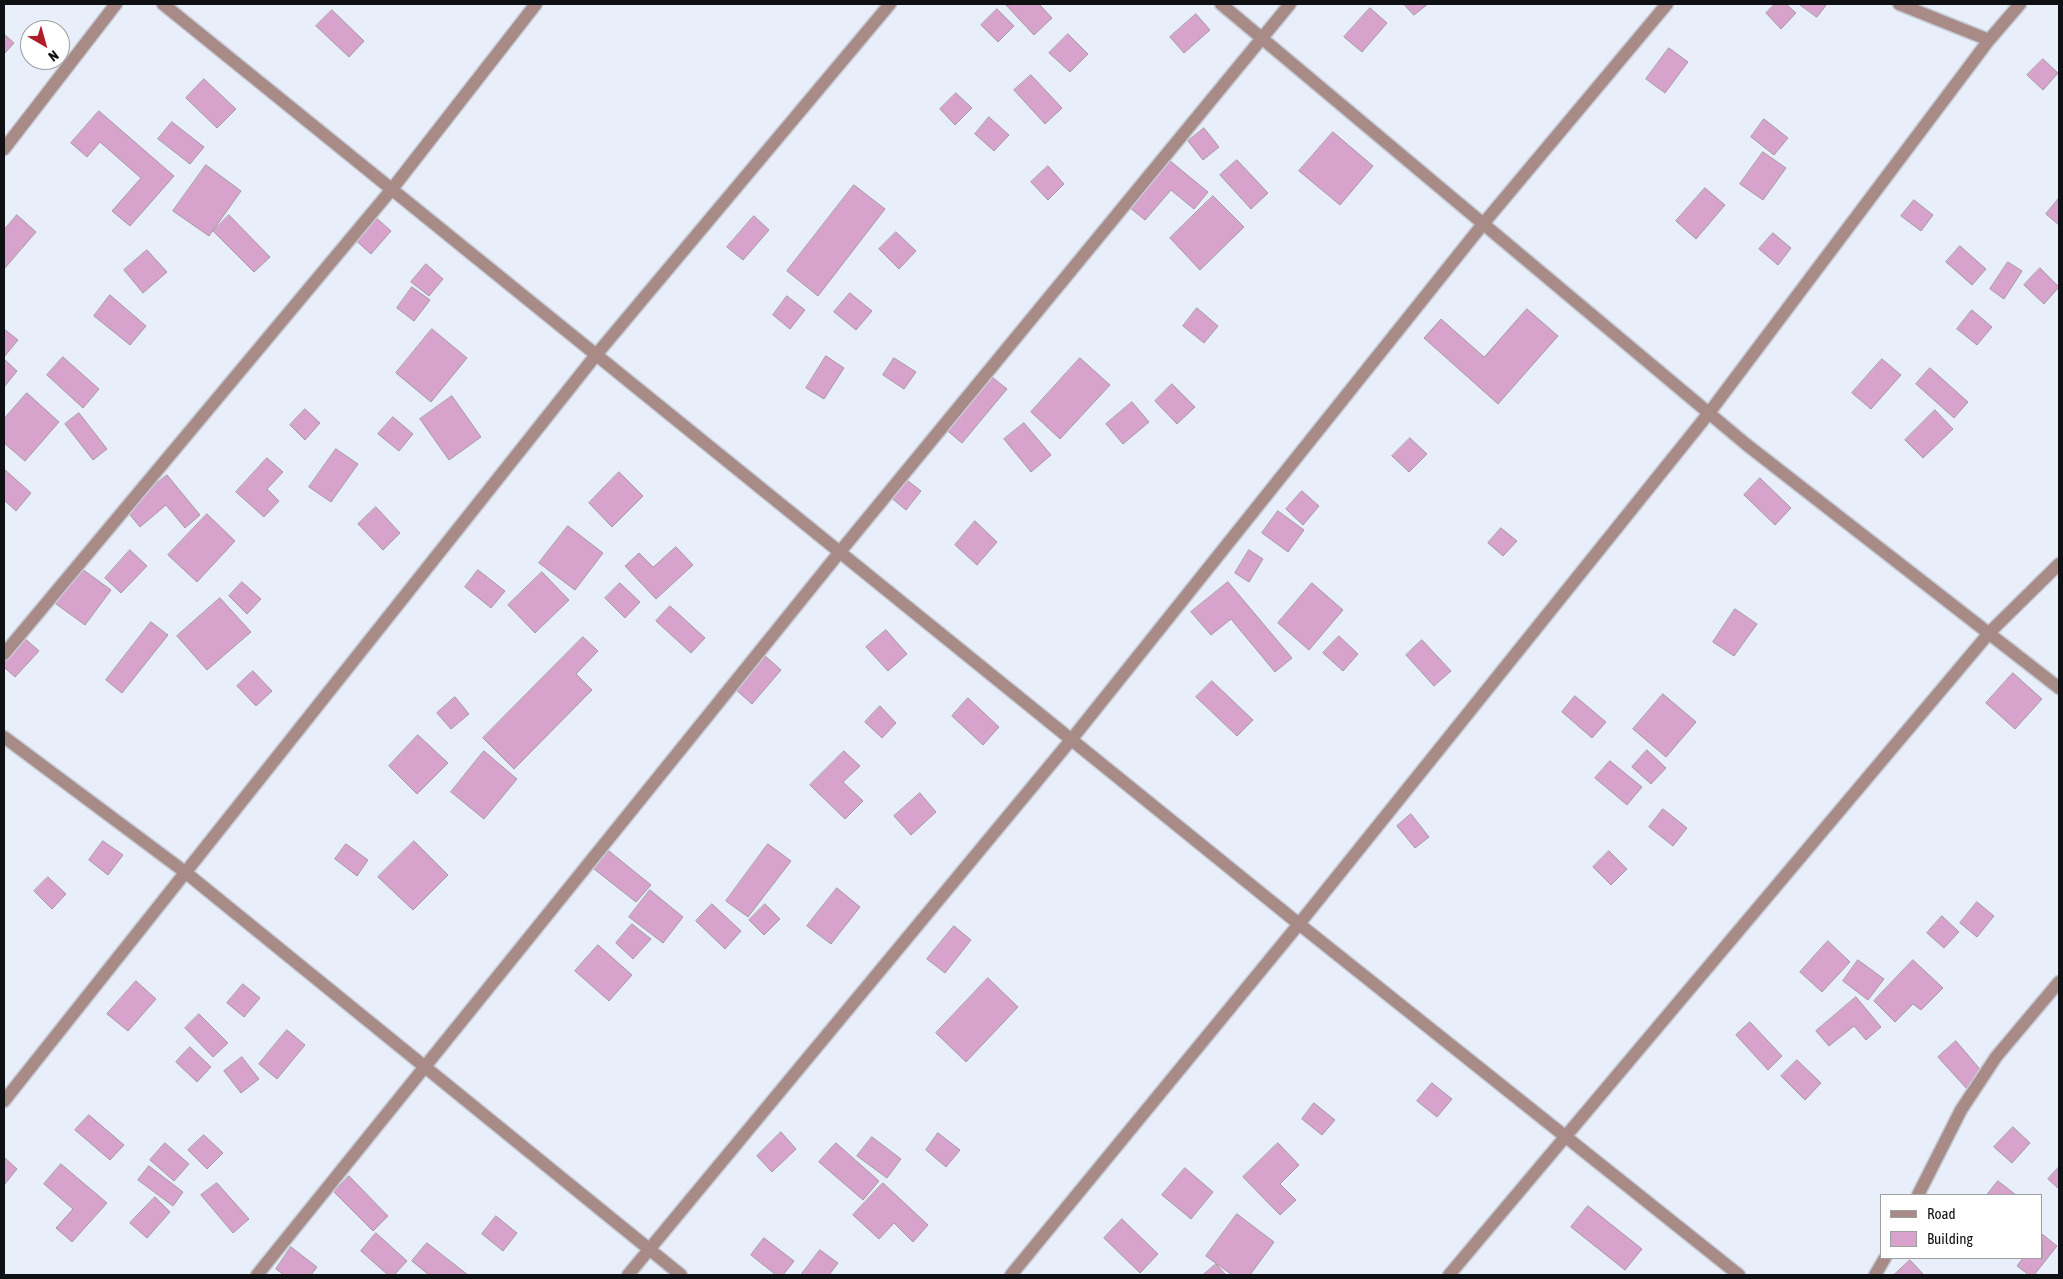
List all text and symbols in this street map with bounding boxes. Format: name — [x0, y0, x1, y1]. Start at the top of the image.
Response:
north arrow — [20, 20, 70, 70]
text: N — [45, 47, 62, 65]
legend — [1880, 1194, 2043, 1259]
text: Road — [1927, 1205, 1956, 1222]
text: Building — [1927, 1230, 1973, 1247]

